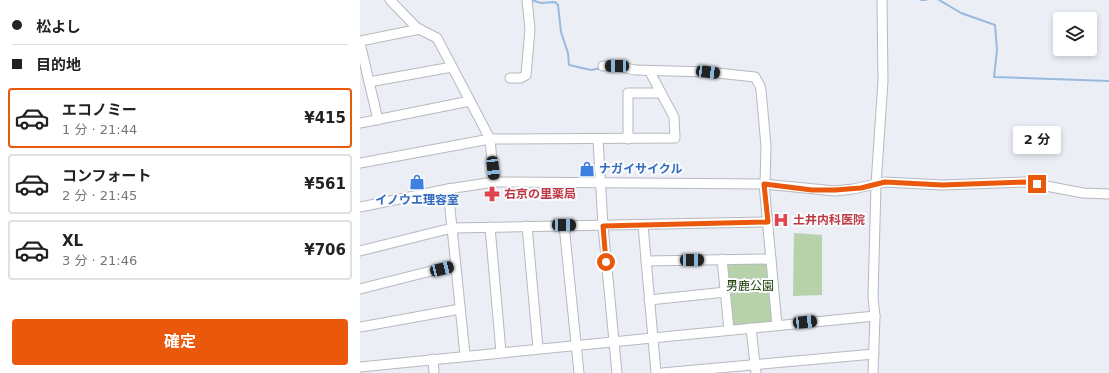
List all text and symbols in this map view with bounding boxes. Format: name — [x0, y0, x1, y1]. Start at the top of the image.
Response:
map controls — [1053, 12, 1097, 56]
button: layers — [1053, 12, 1097, 56]
text: 松よし — [36, 18, 81, 36]
text: 目的地 — [36, 56, 81, 74]
car — [605, 60, 629, 72]
car — [695, 65, 721, 79]
icon: car — [14, 100, 50, 136]
text: エコノミー — [62, 101, 137, 119]
text: ¥415 — [304, 109, 346, 127]
text: 1 分 · 21:44 — [62, 122, 137, 137]
callout: 2 分 — [1013, 126, 1061, 154]
text: 2 分 — [1024, 132, 1050, 147]
car — [486, 155, 500, 181]
shop icon: ナガイサイクル — [578, 160, 596, 178]
place label: ナガイサイクル — [599, 162, 682, 176]
icon: car — [14, 166, 50, 202]
text: コンフォート — [62, 167, 152, 185]
shop icon: イノウエ理容室 — [408, 173, 426, 191]
text: ¥561 — [304, 175, 346, 193]
route end — [1028, 175, 1046, 193]
pharmacy icon: 右京の里薬局 — [483, 185, 501, 203]
place label: 右京の里薬局 — [504, 187, 576, 201]
text: 2 分 · 21:45 — [62, 188, 137, 203]
place label: イノウエ理容室 — [375, 193, 459, 207]
hospital icon: 土井内科医院 — [772, 211, 790, 229]
place label: 土井内科医院 — [793, 213, 865, 227]
car — [552, 219, 576, 231]
icon: car — [14, 232, 50, 268]
text: XL — [62, 232, 83, 250]
text: ¥706 — [304, 241, 346, 259]
text: 3 分 · 21:46 — [62, 253, 137, 268]
route start — [597, 253, 615, 271]
car — [680, 254, 704, 266]
car — [429, 260, 455, 278]
park label: 男鹿公園 — [726, 279, 774, 293]
car — [792, 315, 818, 329]
button: 確定 — [12, 319, 348, 365]

